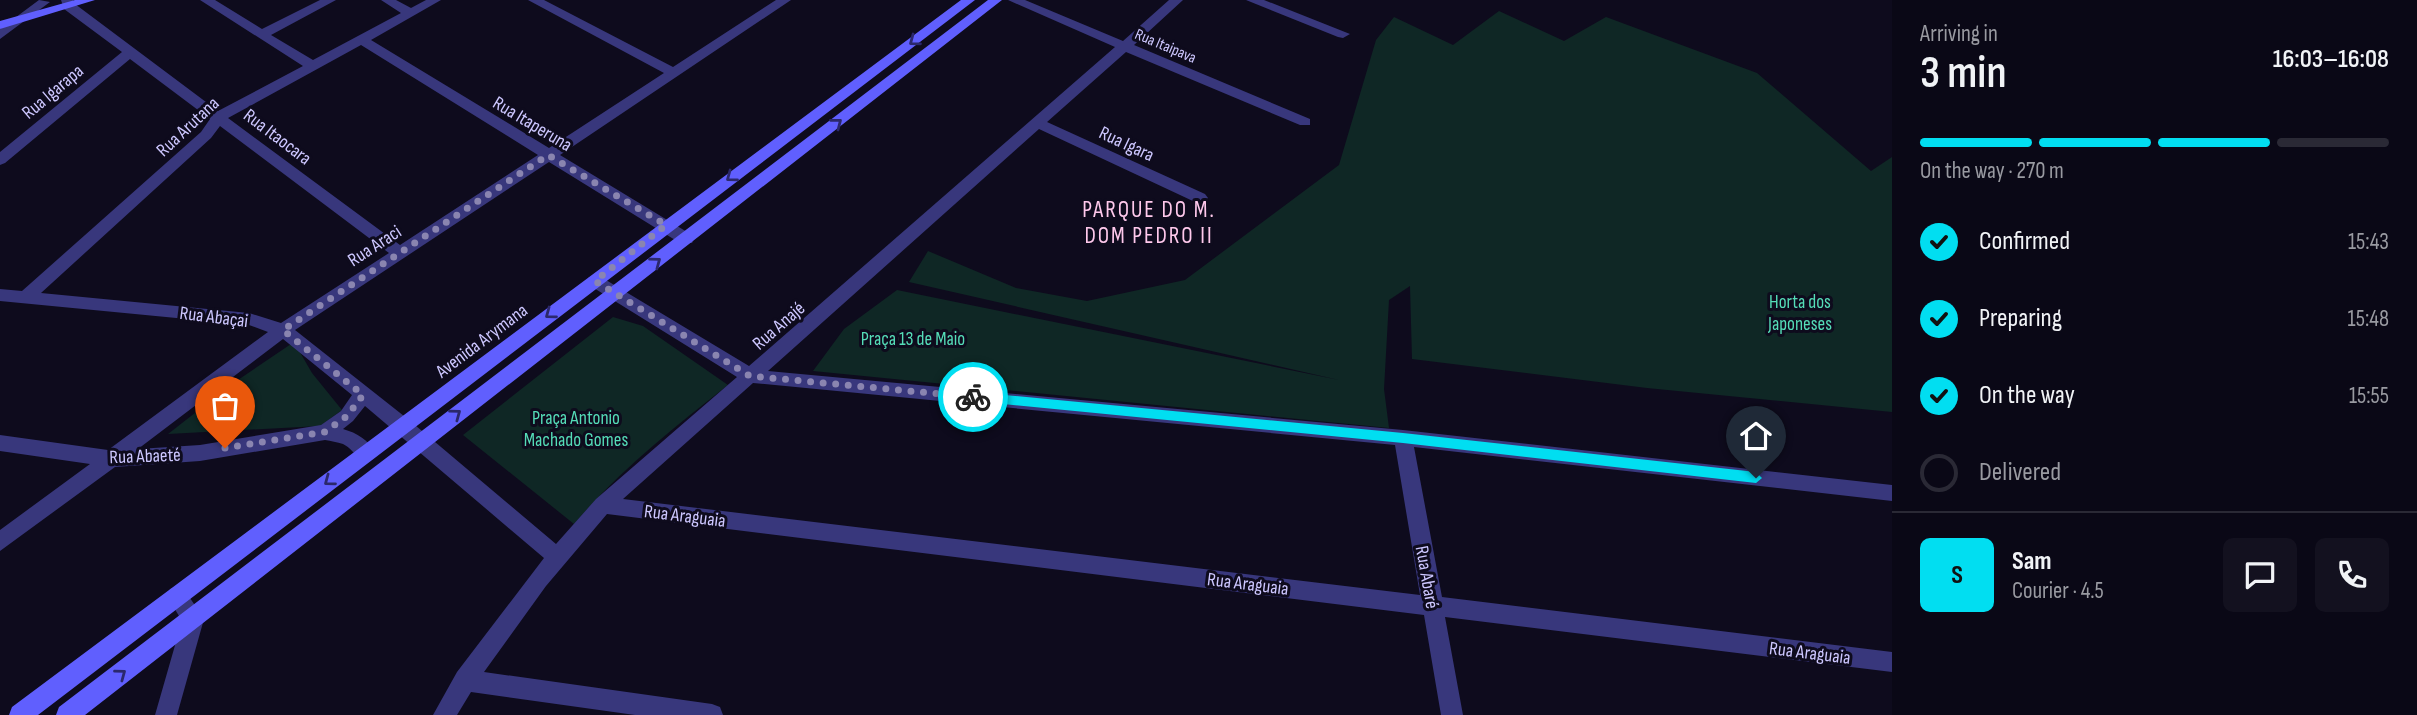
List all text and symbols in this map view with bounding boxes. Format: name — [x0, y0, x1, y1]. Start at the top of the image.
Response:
text: Arriving in — [1920, 20, 1998, 48]
street label: Rua Itaipava — [1132, 25, 1199, 68]
one-way arrow — [909, 32, 922, 45]
text: 16:03–16:08 — [2273, 44, 2389, 75]
text: 3 min — [1920, 46, 2007, 101]
street label: Rua Igarapa — [18, 60, 88, 124]
street label: Rua Arutana — [152, 92, 224, 162]
street label: Rua Itaperuna — [488, 92, 576, 157]
street label: Rua Itaocara — [239, 104, 316, 170]
one-way arrow — [829, 118, 841, 131]
street label: Rua Igara — [1095, 122, 1158, 167]
text: On the way · 270 m — [1920, 157, 2064, 185]
one-way arrow — [727, 168, 739, 181]
district label: PARQUE DO M. DOM PEDRO II — [1082, 196, 1216, 250]
street label: Rua Araci — [344, 221, 406, 272]
icon: check — [1920, 223, 1958, 261]
text: Confirmed — [1979, 226, 2070, 257]
text: 15:43 — [2348, 228, 2389, 256]
one-way arrow — [649, 257, 661, 270]
park label: Horta dos Japoneses — [1767, 291, 1832, 336]
street label: Rua Anajé — [748, 297, 810, 355]
street label: Avenida Arymana — [431, 299, 532, 384]
icon: check — [1920, 300, 1958, 338]
street label: Rua Abaçai — [178, 302, 249, 333]
text: Preparing — [1979, 303, 2062, 334]
text: 15:48 — [2348, 305, 2389, 333]
one-way arrow — [545, 306, 558, 319]
park label: Praça 13 de Maio — [861, 328, 965, 351]
courier — [938, 362, 1008, 432]
pin — [195, 376, 255, 448]
icon: check — [1920, 377, 1958, 415]
icon: bike — [954, 378, 992, 416]
text: On the way — [1979, 380, 2075, 411]
text: 15:55 — [2349, 382, 2389, 410]
icon: bag — [206, 387, 244, 425]
pin — [1726, 406, 1786, 478]
park label: Praça Antonio Machado Gomes — [524, 407, 628, 452]
one-way arrow — [448, 410, 461, 423]
icon: home — [1737, 417, 1775, 455]
street label: Rua Abaeté — [109, 444, 181, 469]
text: Delivered — [1979, 457, 2061, 488]
one-way arrow — [325, 472, 337, 485]
street label: Rua Araguaia — [643, 500, 727, 533]
button: chat — [2223, 538, 2297, 612]
button: phone — [2315, 538, 2389, 612]
street label: Rua Abaré — [1410, 544, 1443, 610]
text: Sam — [2012, 546, 2052, 577]
text: S — [1951, 560, 1963, 591]
street label: Rua Araguaia — [1206, 568, 1290, 601]
text: Courier · 4.5 — [2012, 577, 2104, 605]
street label: Rua Araguaia — [1768, 637, 1852, 670]
one-way arrow — [114, 669, 126, 682]

